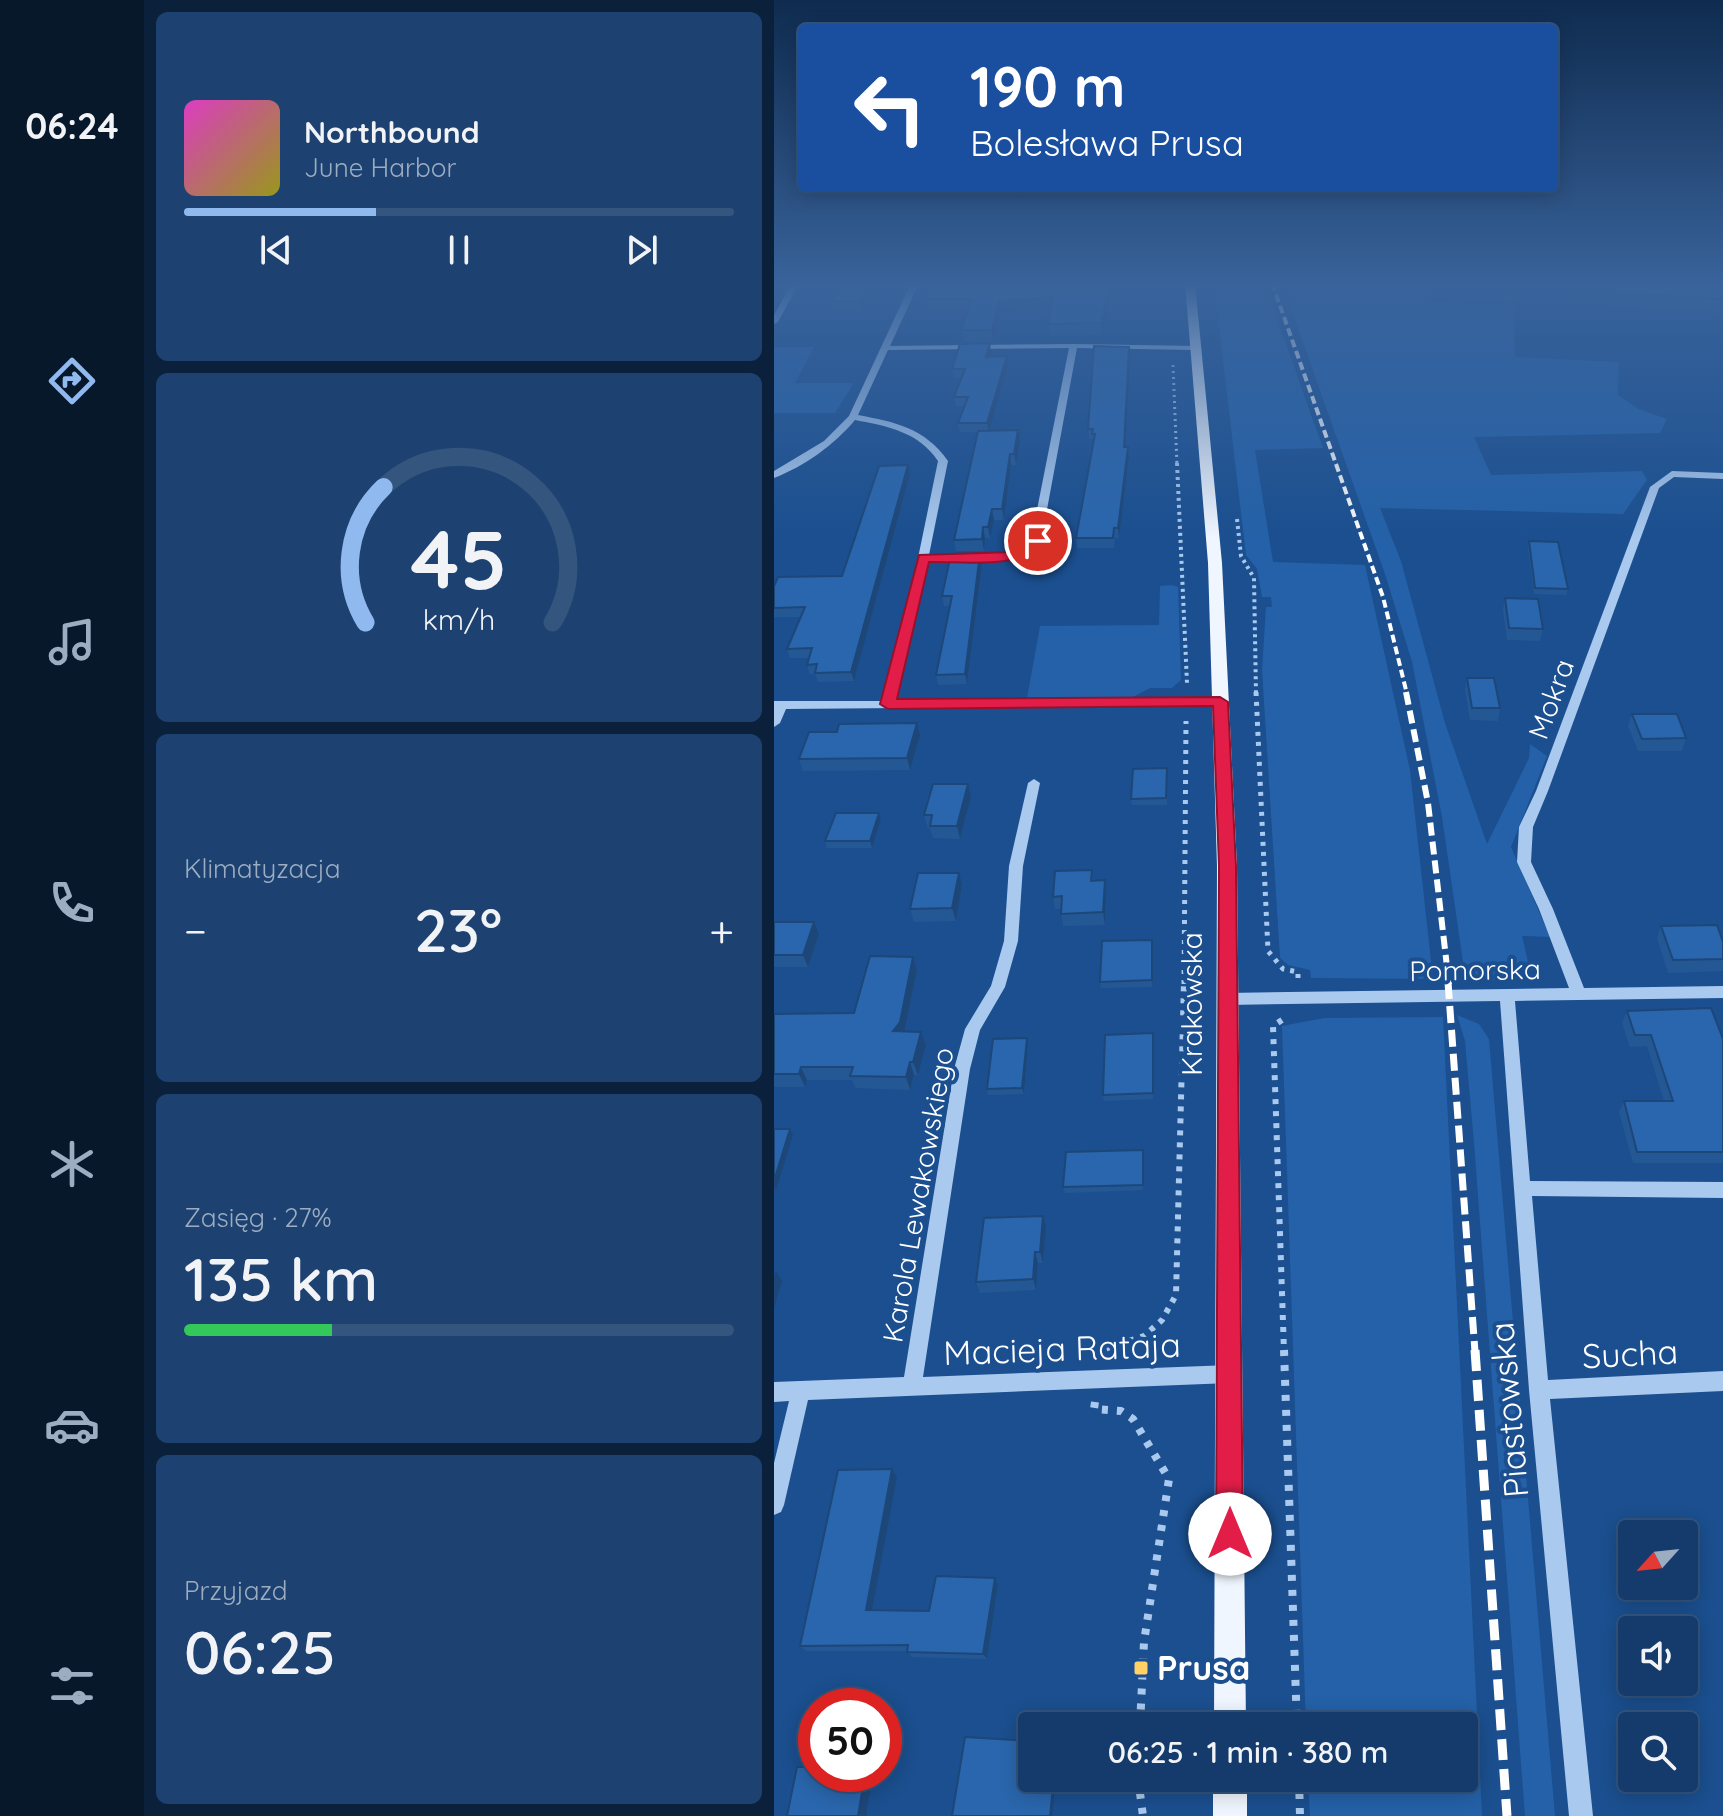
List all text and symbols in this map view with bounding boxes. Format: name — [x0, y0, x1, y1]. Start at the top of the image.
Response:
text: 190 m — [970, 51, 1125, 121]
icon: left — [838, 56, 942, 160]
text: 06:24 — [25, 103, 119, 148]
text: Northbound — [304, 113, 480, 151]
text: Bolesława Prusa — [970, 120, 1244, 165]
text: June Harbor — [304, 151, 456, 184]
icon: previous — [254, 228, 298, 272]
icon: pause — [437, 228, 481, 272]
icon: next — [620, 228, 664, 272]
icon: directions — [44, 353, 100, 409]
text: 45 — [411, 506, 507, 610]
pin — [1004, 507, 1072, 575]
icon: arrive — [1016, 519, 1060, 563]
text: km/h — [423, 601, 495, 637]
icon: music — [44, 614, 100, 670]
street label: Mokra — [1520, 654, 1581, 744]
text: Klimatyzacja — [184, 852, 341, 885]
icon: phone — [44, 875, 100, 931]
text: 23° — [414, 892, 502, 967]
text: − — [184, 903, 207, 958]
text: + — [709, 903, 734, 958]
street label: Krakowska — [1174, 932, 1209, 1076]
street label: Pomorska — [1409, 951, 1541, 988]
street label: Karola Lewakowskiego — [874, 1045, 961, 1345]
icon: climate — [44, 1136, 100, 1192]
text: Zasięg · 27% — [184, 1201, 332, 1234]
text: 135 km — [184, 1241, 378, 1316]
street label: Piastowska — [1479, 1321, 1538, 1500]
street label: Macieja Rataja — [943, 1323, 1181, 1374]
street label: Sucha — [1581, 1330, 1679, 1377]
icon: car — [44, 1397, 100, 1453]
position arrow — [1188, 1492, 1272, 1576]
north arrow — [1618, 1520, 1698, 1600]
map controls — [1618, 1520, 1698, 1792]
text: Przyjazd — [184, 1574, 287, 1607]
text: 06:25 — [184, 1614, 336, 1689]
button: sound — [1618, 1616, 1698, 1696]
place label: Prusa — [1157, 1646, 1250, 1689]
icon: filters — [44, 1658, 100, 1714]
marker: Prusa — [1132, 1659, 1150, 1677]
speed limit sign: 50 — [798, 1688, 902, 1792]
button: search — [1618, 1712, 1698, 1792]
text: 06:25 · 1 min · 380 m — [1108, 1733, 1388, 1771]

